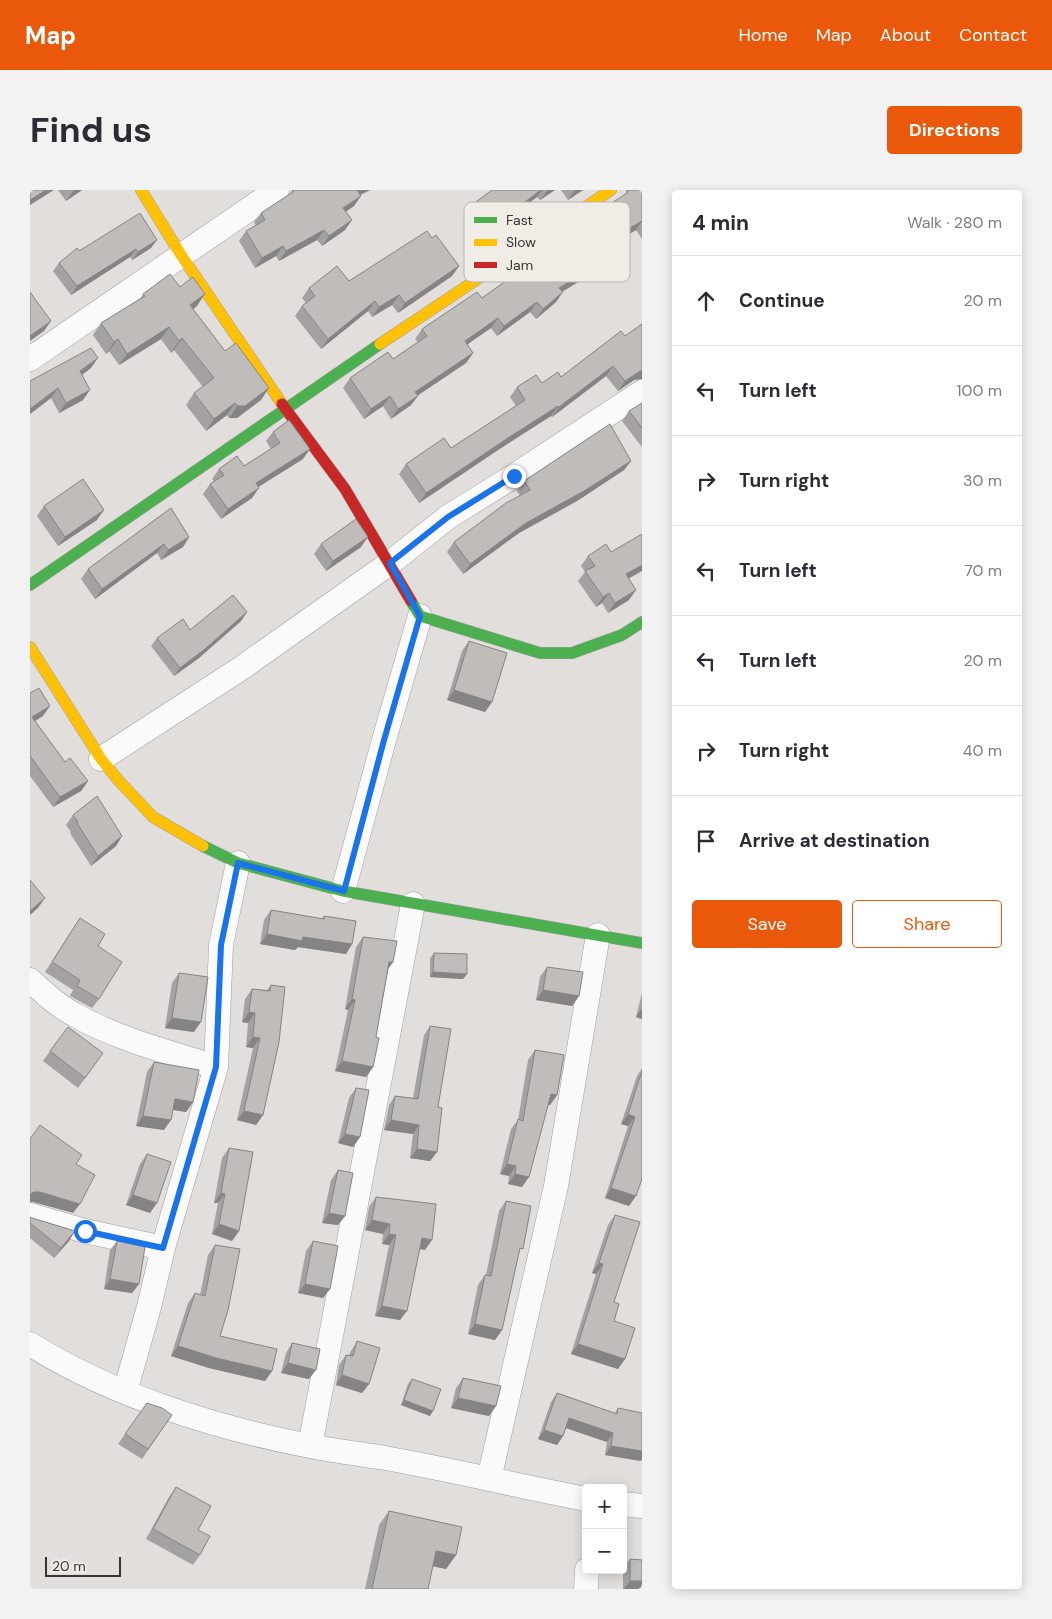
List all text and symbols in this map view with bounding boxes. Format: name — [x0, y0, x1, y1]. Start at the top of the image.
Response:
text: Map — [25, 20, 76, 51]
text: Home — [738, 23, 788, 47]
text: Map — [816, 23, 852, 47]
text: About — [880, 23, 931, 47]
text: Contact — [959, 23, 1027, 47]
button: Directions — [887, 106, 1022, 154]
text: Find us — [30, 107, 152, 153]
legend — [464, 202, 630, 282]
text: 4 min — [692, 209, 749, 237]
text: Fast — [506, 211, 533, 229]
text: Walk · 280 m — [907, 212, 1002, 233]
text: Slow — [506, 233, 536, 251]
text: Jam — [506, 256, 533, 274]
icon: ahead — [692, 287, 720, 315]
text: Continue — [739, 288, 825, 313]
text: 20 m — [963, 290, 1002, 311]
icon: left — [692, 377, 720, 405]
text: Turn left — [739, 378, 817, 403]
text: 100 m — [957, 380, 1002, 401]
route end — [503, 465, 526, 488]
icon: right — [692, 467, 720, 495]
text: Turn right — [739, 468, 829, 493]
text: 30 m — [963, 470, 1002, 491]
icon: left — [692, 557, 720, 585]
text: Turn left — [739, 558, 817, 583]
text: 70 m — [964, 560, 1002, 581]
icon: left — [692, 647, 720, 675]
text: Turn left — [739, 648, 817, 673]
text: 20 m — [963, 650, 1002, 671]
icon: right — [692, 737, 720, 765]
text: Turn right — [739, 738, 829, 763]
text: 40 m — [963, 740, 1002, 761]
icon: arrive — [692, 827, 720, 855]
text: Arrive at destination — [739, 828, 930, 853]
button: Save — [692, 900, 842, 948]
button: Share — [852, 900, 1002, 948]
route start — [74, 1220, 97, 1243]
map controls — [582, 1484, 627, 1574]
button: + — [582, 1484, 627, 1529]
button: − — [582, 1529, 627, 1574]
scale bar — [45, 1554, 121, 1577]
text: 20 m — [52, 1557, 86, 1575]

